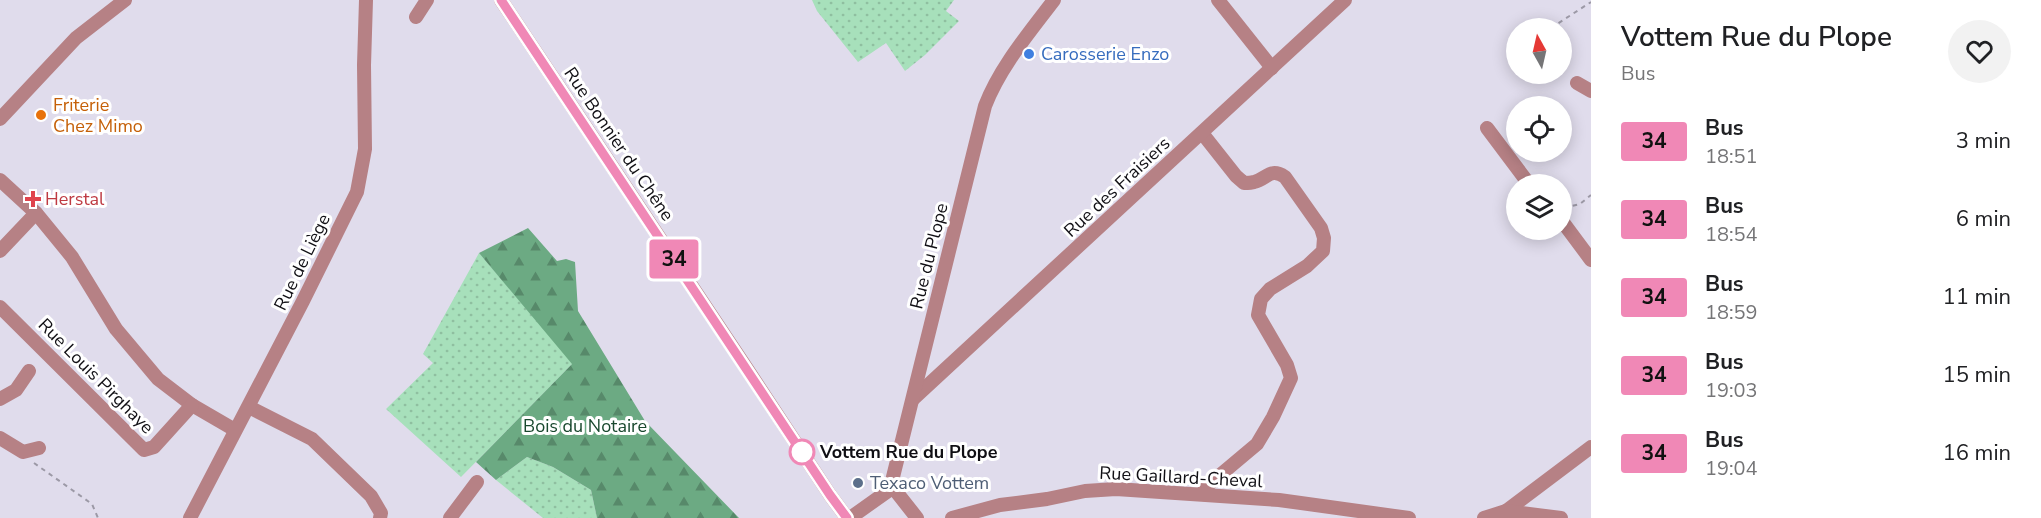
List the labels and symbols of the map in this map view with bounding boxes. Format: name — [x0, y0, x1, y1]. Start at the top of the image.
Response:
north arrow — [1506, 18, 1572, 84]
place label: Carosserie Enzo — [1041, 42, 1169, 66]
marker: Carosserie Enzo — [1022, 47, 1036, 61]
street label: Rue Bonnier du Chêne — [559, 62, 679, 226]
place label: Friterie Chez Mimo — [53, 93, 143, 138]
marker: Friterie Chez Mimo — [34, 108, 48, 122]
street label: Rue des Fraisiers — [1059, 132, 1175, 242]
place label: Herstal — [45, 187, 105, 211]
marker: Herstal — [26, 192, 40, 206]
street label: Rue du Plope — [904, 201, 954, 311]
street label: Rue de Liège — [268, 210, 336, 314]
line badge: 34 — [647, 240, 701, 278]
street label: Rue Louis Pirghaye — [33, 313, 159, 439]
park label: Bois du Notaire — [523, 414, 647, 438]
marker: Vottem Rue du Plope — [789, 439, 815, 465]
place label: Vottem Rue du Plope — [819, 440, 998, 464]
street label: Rue Gaillard-Cheval — [1099, 461, 1264, 493]
place label: Texaco Vottem — [870, 471, 989, 495]
marker: Texaco Vottem — [851, 476, 865, 490]

